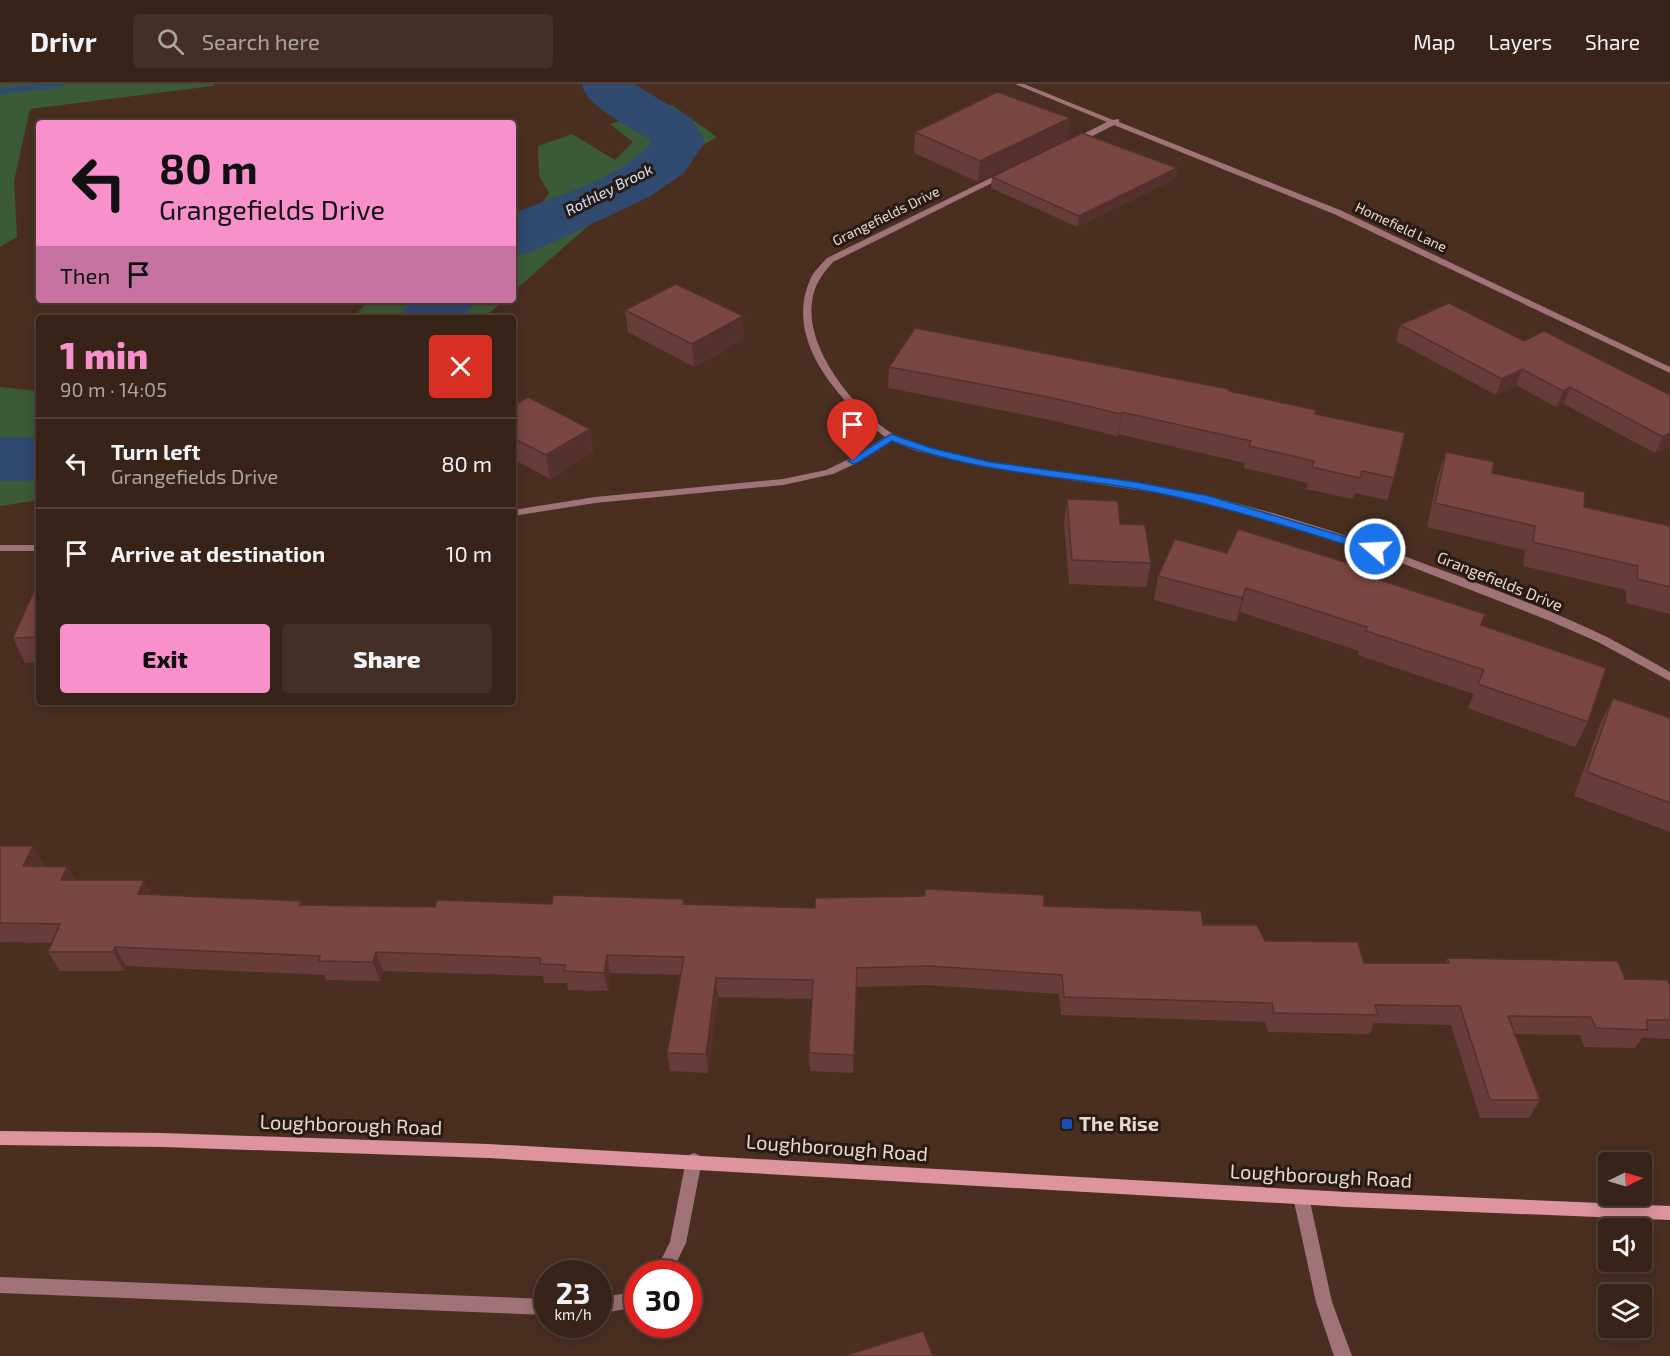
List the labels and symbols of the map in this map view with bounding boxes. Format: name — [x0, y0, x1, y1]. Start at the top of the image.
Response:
water label: Rothley Brook — [562, 159, 656, 220]
street label: Grangefields Drive — [829, 182, 942, 249]
street label: Homefield Lane — [1353, 198, 1450, 255]
pin — [827, 399, 878, 461]
position arrow — [1343, 517, 1407, 581]
street label: Grangefields Drive — [1435, 547, 1566, 614]
street label: Loughborough Road — [259, 1109, 443, 1139]
place label: The Rise — [1079, 1111, 1159, 1135]
marker: The Rise — [1060, 1117, 1074, 1131]
street label: Loughborough Road — [745, 1129, 929, 1165]
north arrow — [1598, 1152, 1652, 1206]
street label: Loughborough Road — [1229, 1158, 1413, 1192]
speed limit sign: 30 — [624, 1260, 702, 1338]

